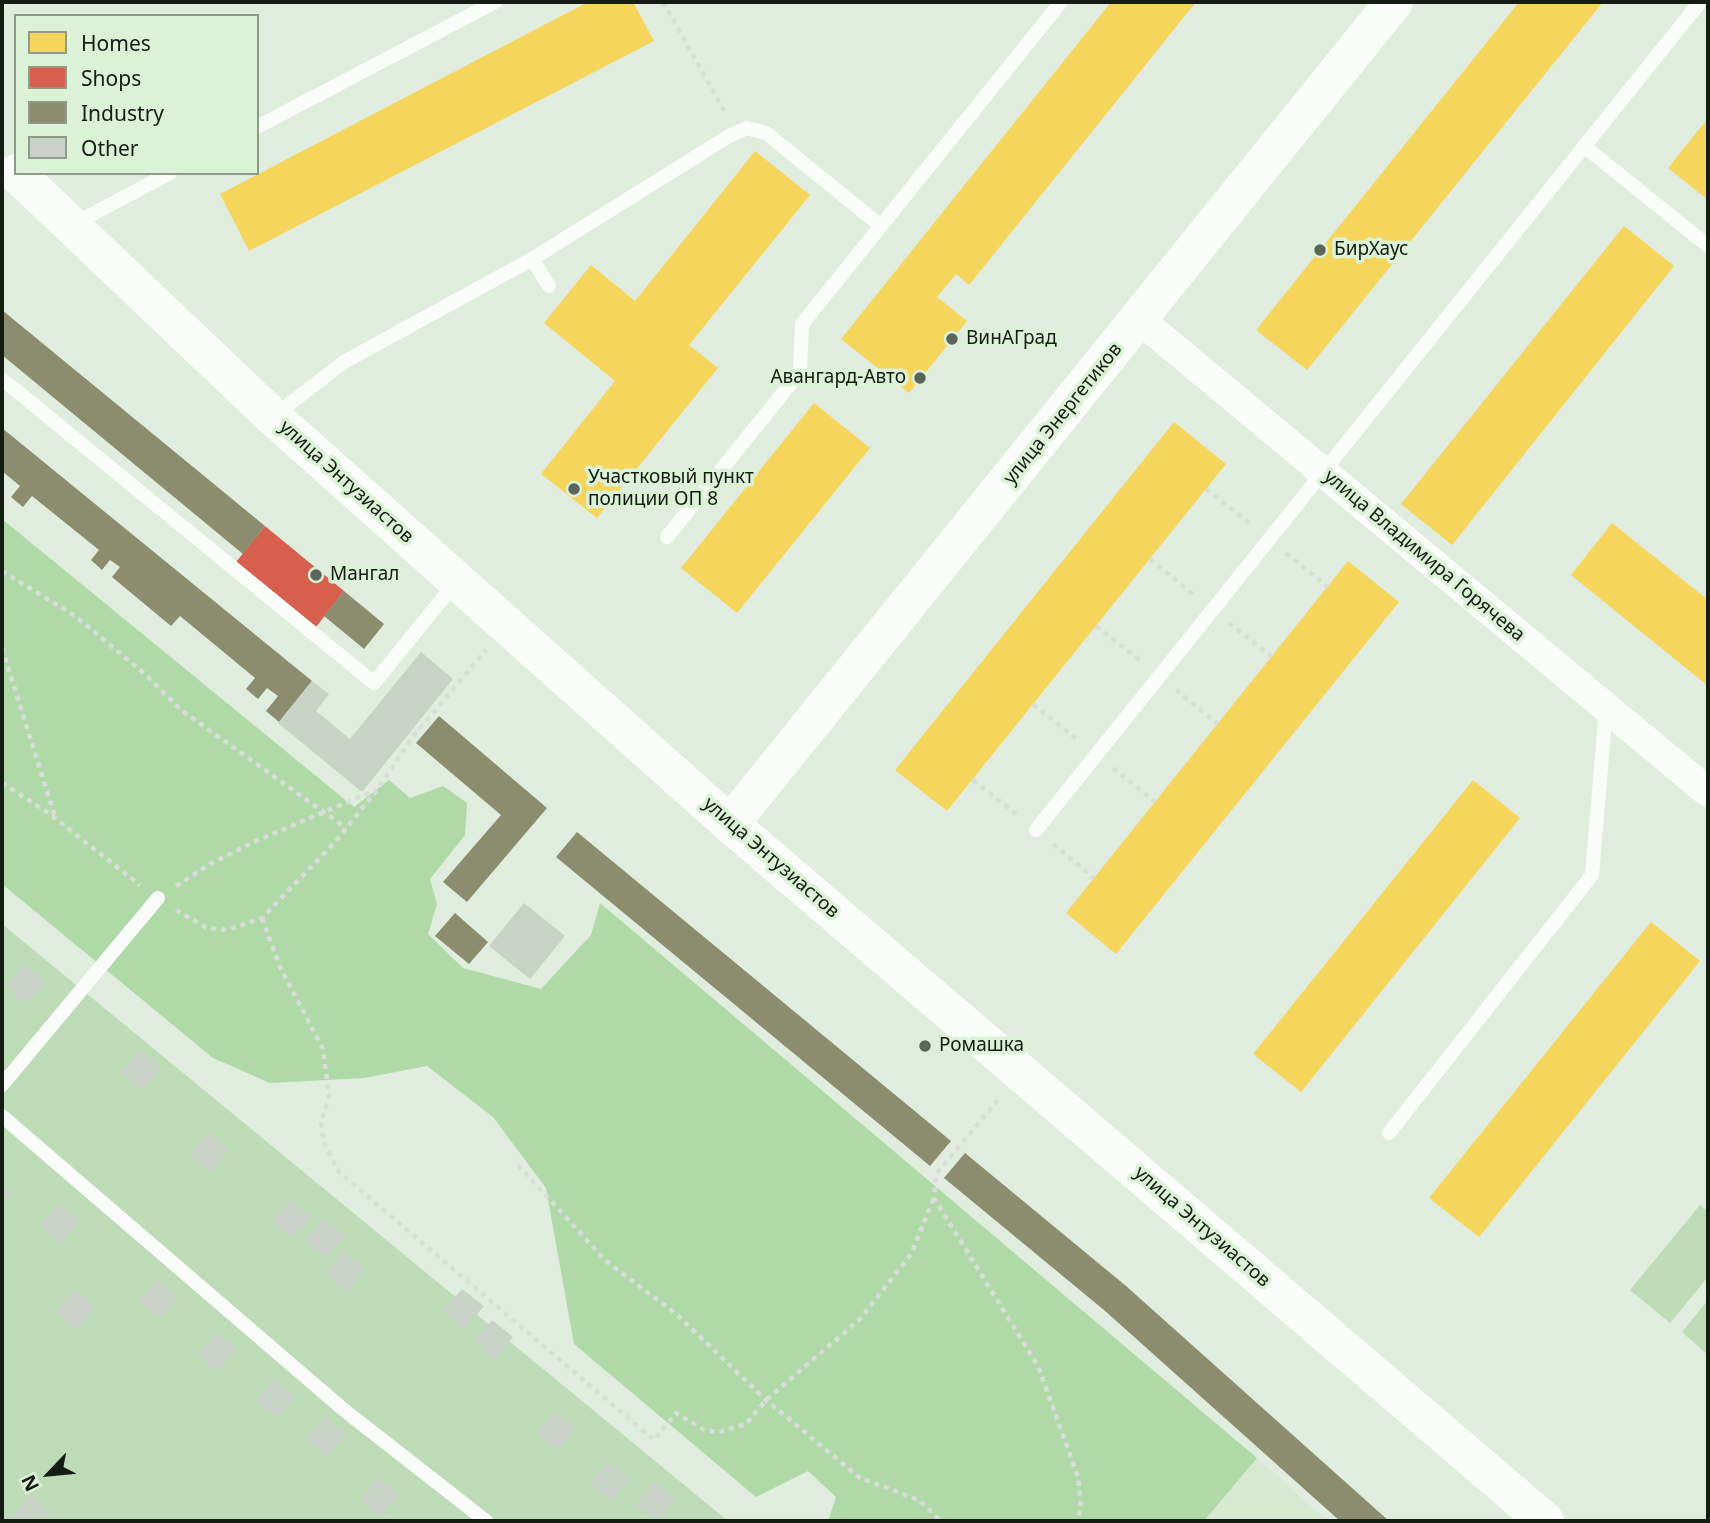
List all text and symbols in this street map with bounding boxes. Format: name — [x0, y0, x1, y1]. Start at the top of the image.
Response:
legend — [14, 14, 259, 175]
text: Homes — [81, 29, 151, 57]
text: Shops — [81, 64, 141, 92]
text: Industry — [81, 99, 164, 127]
text: Other — [81, 134, 138, 162]
place label: БирХаус — [1334, 239, 1408, 261]
marker: БирХаус — [1312, 242, 1328, 258]
place label: ВинАГрад — [966, 328, 1057, 350]
marker: ВинАГрад — [944, 331, 960, 347]
street label: улица Энергетиков — [999, 339, 1127, 489]
place label: Авангард-Авто — [770, 367, 906, 389]
marker: Авангард-Авто — [912, 370, 928, 386]
street label: улица Энтузиастов — [274, 416, 418, 548]
street label: улица Владимира Горячева — [1319, 465, 1529, 647]
place label: Участковый пункт полиции ОП 8 — [588, 467, 754, 511]
marker: Участковый пункт полиции ОП 8 — [566, 481, 582, 497]
place label: Мангал — [330, 564, 400, 586]
marker: Мангал — [308, 567, 324, 583]
street label: улица Энтузиастов — [698, 793, 844, 923]
place label: Ромашка — [939, 1035, 1024, 1057]
marker: Ромашка — [917, 1038, 933, 1054]
street label: улица Энтузиастов — [1129, 1162, 1275, 1292]
north arrow — [14, 1439, 84, 1509]
text: N — [15, 1471, 45, 1496]

